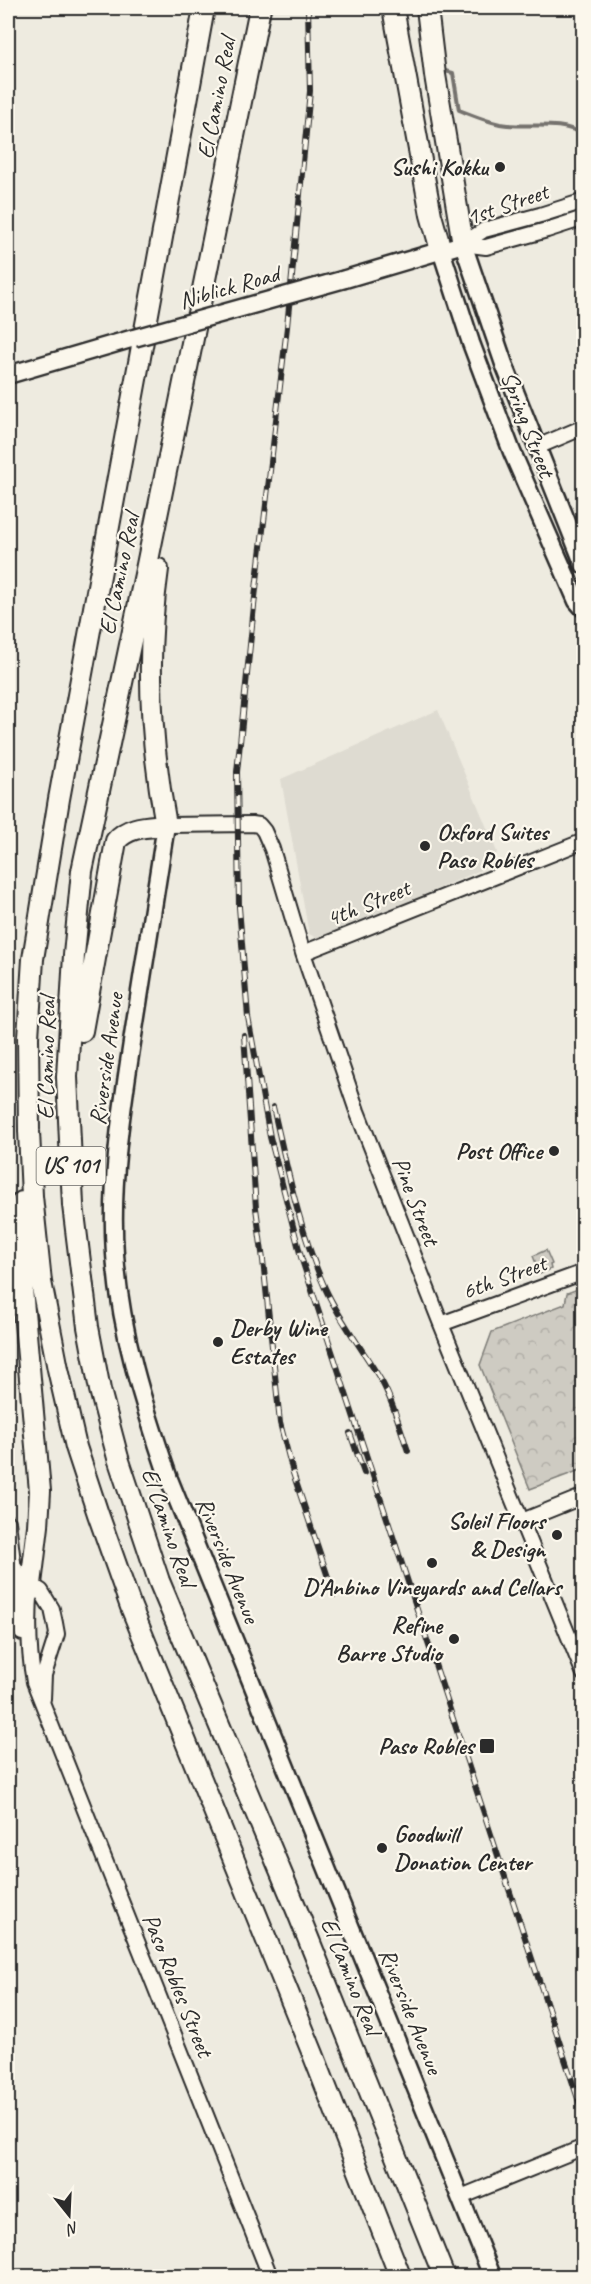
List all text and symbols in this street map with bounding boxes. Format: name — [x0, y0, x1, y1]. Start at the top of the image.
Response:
street label: El Camino Real — [190, 31, 243, 161]
place label: Sushi Kokku — [391, 152, 490, 182]
marker: Sushi Kokku — [493, 160, 507, 174]
street label: 1st Street — [462, 175, 554, 232]
street label: Niblick Road — [175, 257, 286, 316]
street label: Spring Street — [494, 367, 563, 483]
street label: El Camino Real — [92, 507, 147, 637]
place label: Oxford Suites Paso Robles — [437, 817, 550, 875]
marker: Oxford Suites Paso Robles — [418, 839, 432, 853]
street label: 4th Street — [322, 872, 416, 933]
street label: Riverside Avenue — [82, 989, 130, 1127]
street label: El Camino Real — [30, 992, 62, 1120]
place label: Post Office — [456, 1136, 544, 1166]
marker: Post Office — [547, 1144, 561, 1158]
road number: US 101 — [36, 1147, 106, 1185]
street label: Pine Street — [385, 1153, 447, 1251]
street label: 6th Street — [458, 1247, 552, 1306]
place label: Derby Wine Estates — [230, 1313, 329, 1371]
marker: Derby Wine Estates — [211, 1335, 225, 1349]
street label: El Camino Real — [135, 1464, 204, 1594]
street label: Riverside Avenue — [189, 1493, 268, 1629]
place label: Soleil Floors & Design — [448, 1506, 548, 1564]
marker: Soleil Floors & Design — [550, 1528, 564, 1542]
marker: D'Anbino Vineyards and Cellars — [425, 1556, 439, 1570]
place label: D'Anbino Vineyards and Cellars — [303, 1572, 564, 1602]
place label: Refine Barre Studio — [336, 1610, 444, 1668]
marker: Refine Barre Studio — [447, 1632, 461, 1646]
place label: Paso Robles — [378, 1731, 477, 1761]
marker: Paso Robles — [478, 1737, 496, 1755]
place label: Goodwill Donation Center — [394, 1819, 533, 1877]
marker: Goodwill Donation Center — [375, 1841, 389, 1855]
street label: Paso Robles Street — [136, 1909, 221, 2063]
street label: El Camino Real — [314, 1913, 389, 2042]
street label: Riverside Avenue — [372, 1944, 451, 2080]
north arrow — [39, 2185, 99, 2245]
text: N — [63, 2217, 81, 2240]

